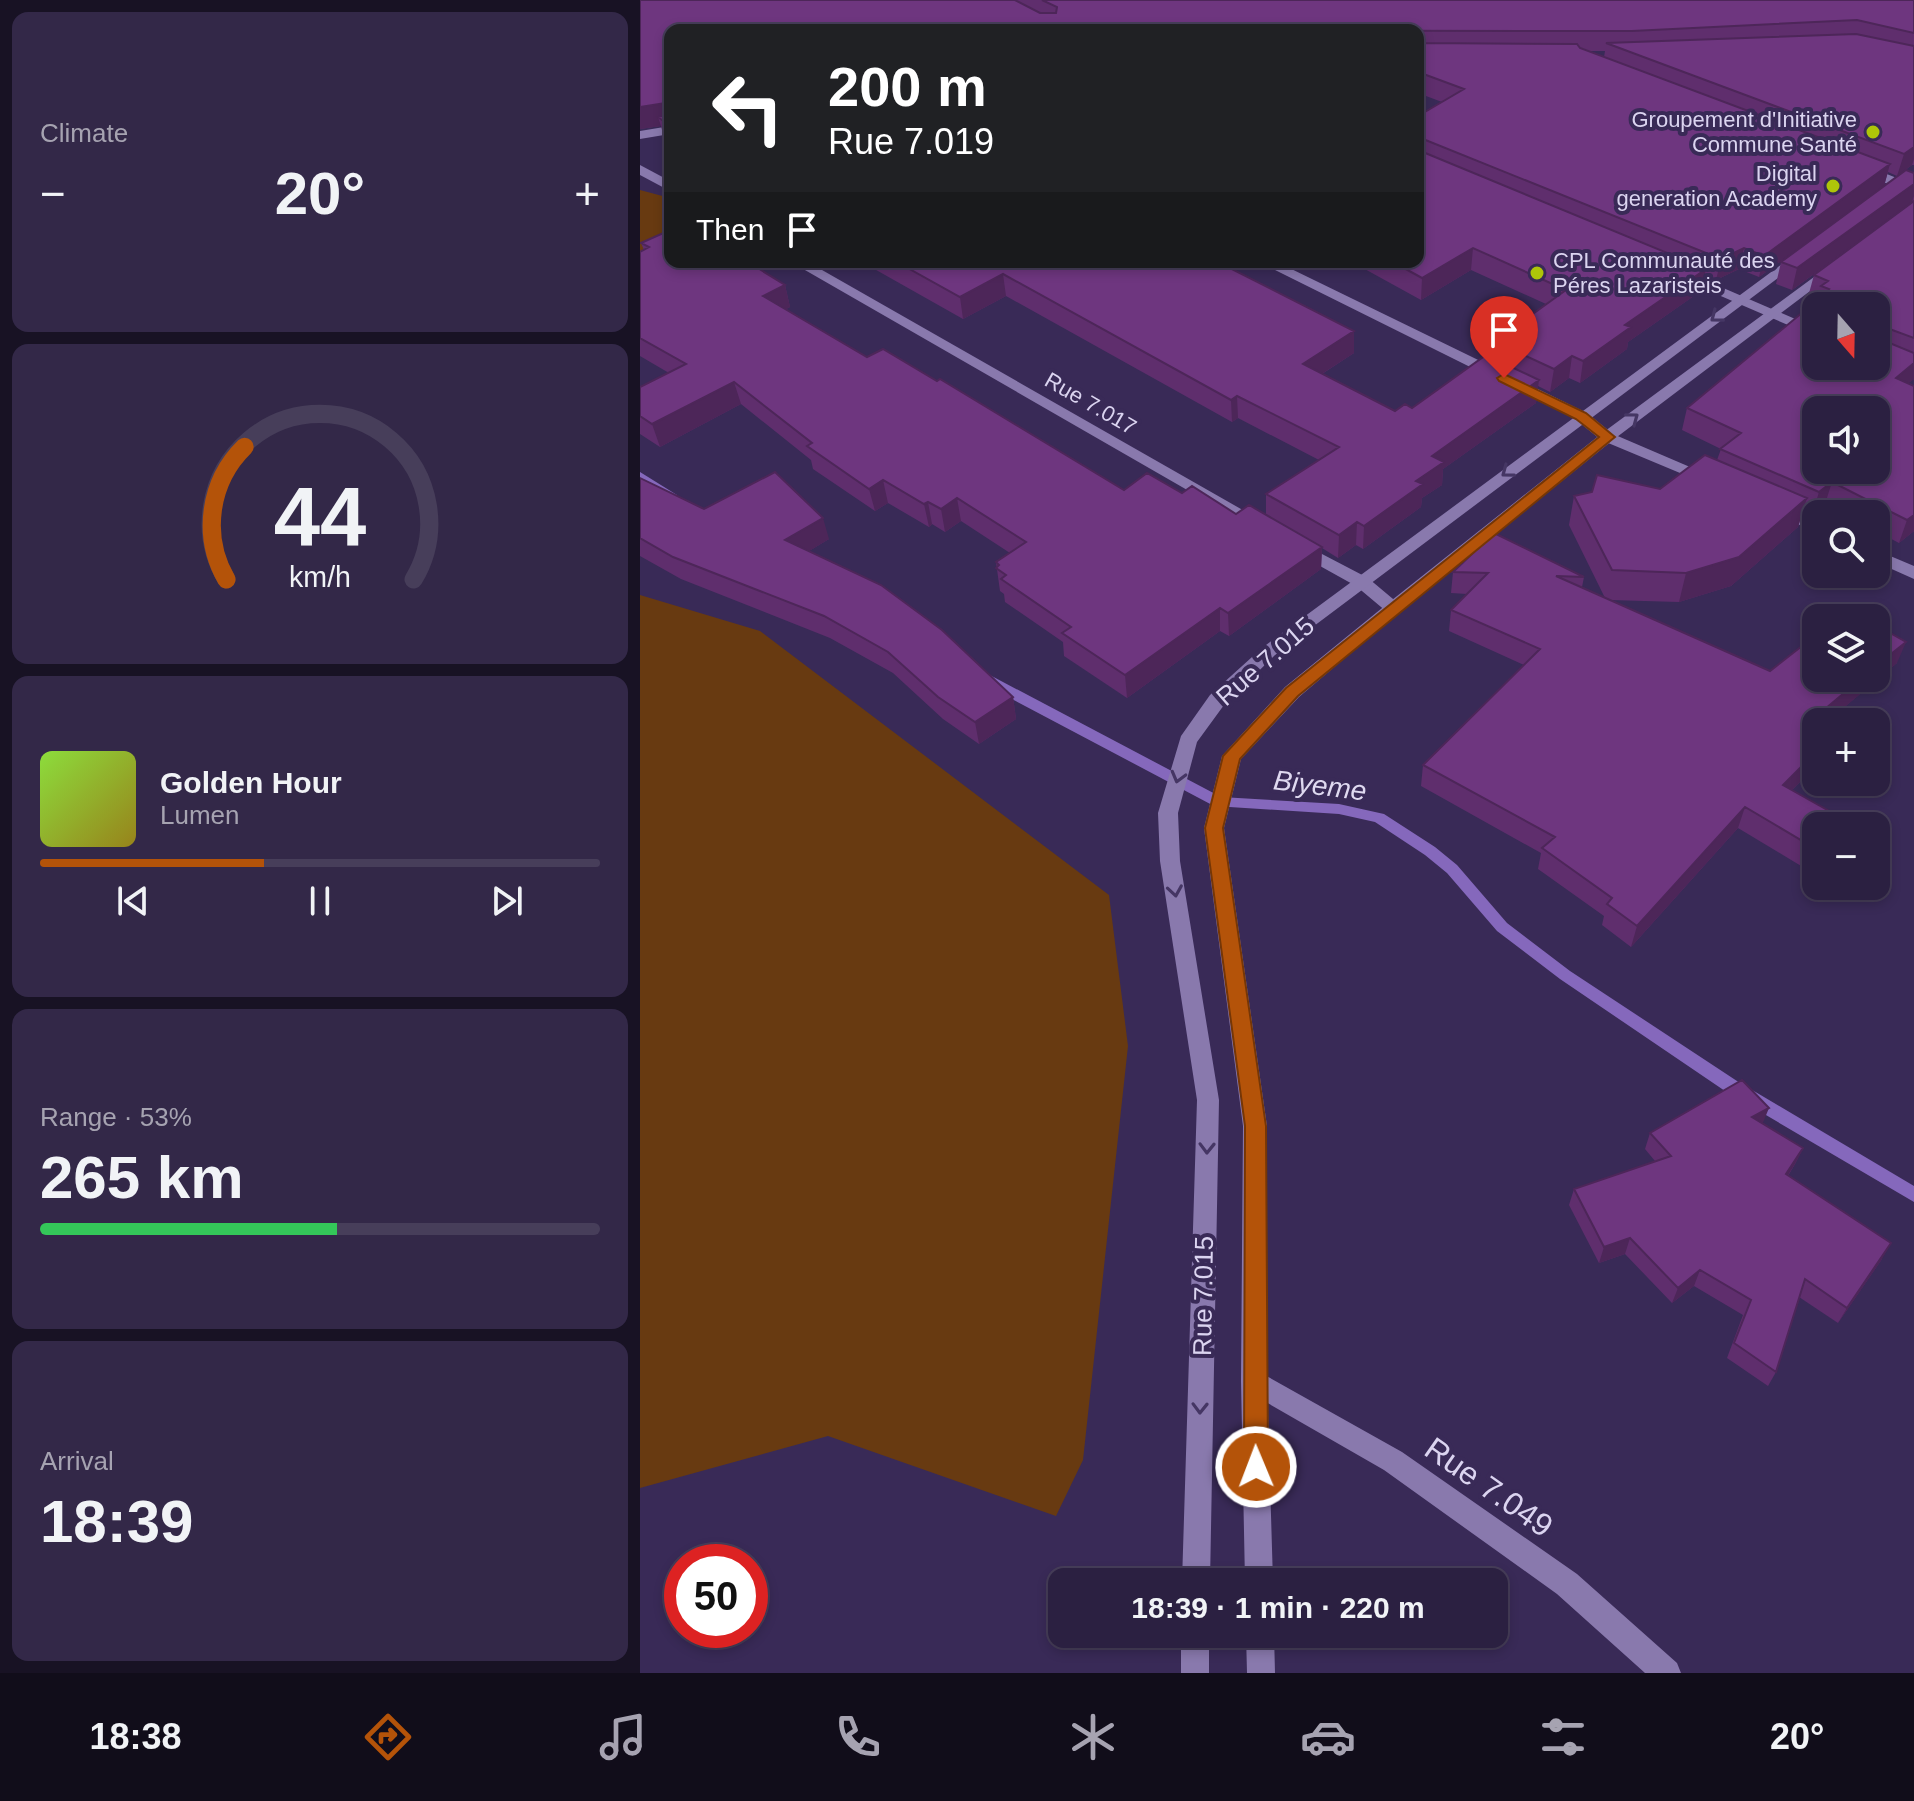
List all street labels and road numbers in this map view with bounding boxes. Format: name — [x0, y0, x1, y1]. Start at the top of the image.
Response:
street label: Rue 7.017 — [1041, 367, 1141, 440]
street label: Rue 7.015 — [1210, 610, 1320, 712]
street label: Rue 7.015 — [1187, 1236, 1219, 1356]
street label: Rue 7.049 — [1418, 1430, 1560, 1544]

